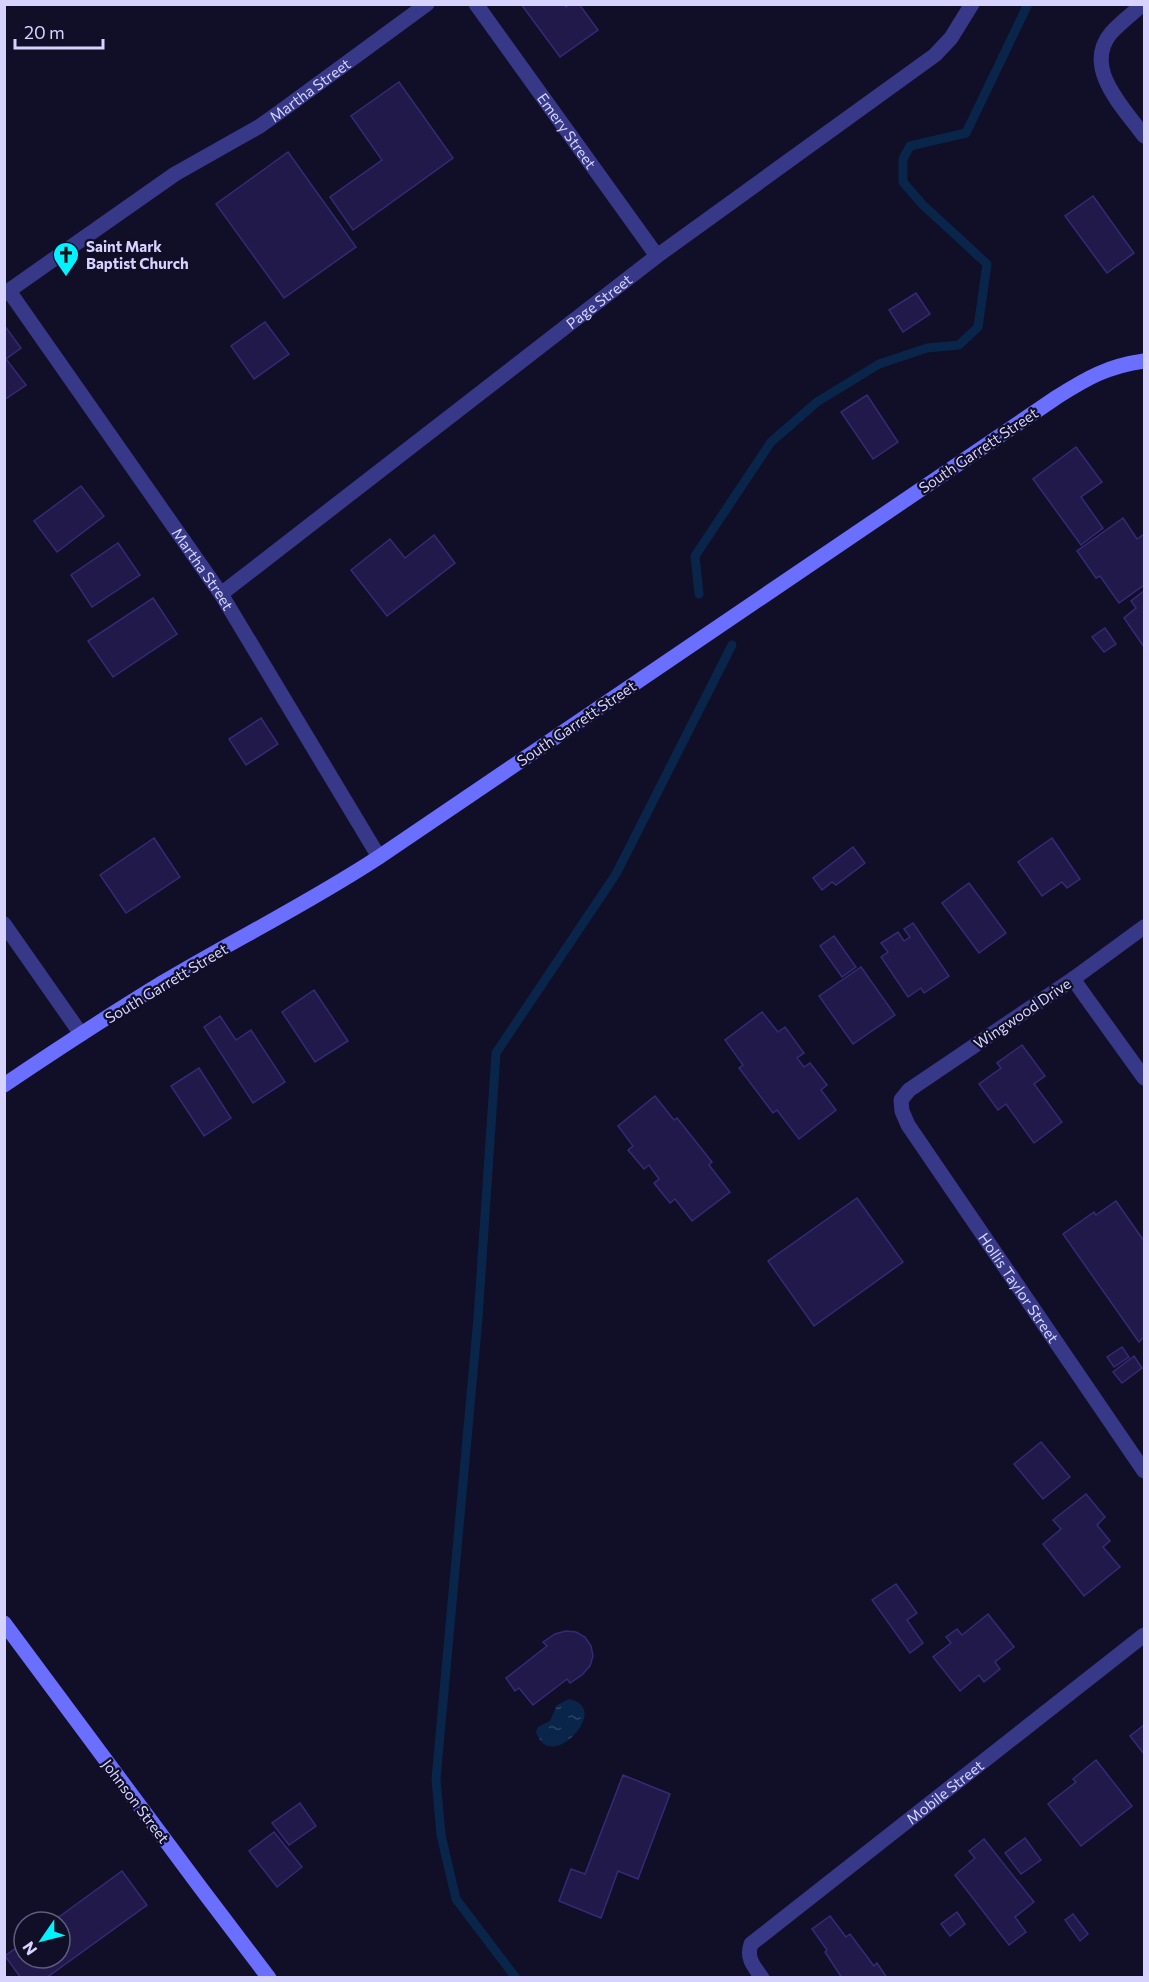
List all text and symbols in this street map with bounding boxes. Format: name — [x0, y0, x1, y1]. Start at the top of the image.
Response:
scale bar — [15, 12, 104, 50]
text: 20 m — [24, 21, 65, 43]
street label: Martha Street — [266, 54, 354, 125]
street label: Emery Street — [534, 89, 600, 172]
place label: Saint Mark Baptist Church — [86, 237, 189, 272]
church icon: Saint Mark Baptist Church — [51, 240, 81, 278]
street label: Page Street — [562, 270, 635, 332]
street label: South Garrett Street — [915, 403, 1041, 497]
street label: Martha Street — [168, 524, 238, 613]
street label: South Garrett Street — [513, 676, 639, 770]
street label: South Garrett Street — [101, 939, 231, 1027]
street label: Wingwood Drive — [970, 974, 1074, 1052]
street label: Hollis Taylor Street — [975, 1229, 1063, 1346]
street label: Johnson Street — [99, 1756, 173, 1846]
street label: Mobile Street — [903, 1756, 987, 1828]
north arrow — [12, 1910, 72, 1970]
text: N — [18, 1939, 41, 1959]

